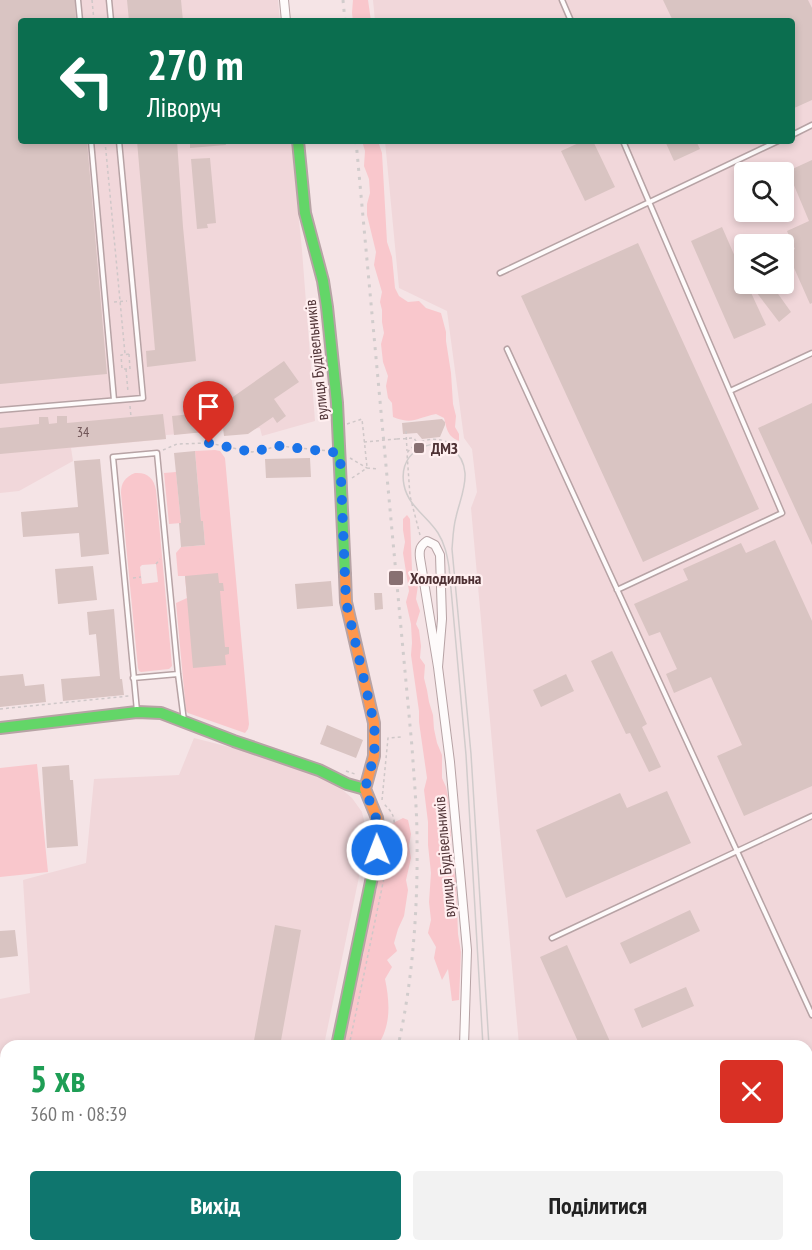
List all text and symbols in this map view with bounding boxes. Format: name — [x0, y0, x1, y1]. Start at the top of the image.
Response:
text: 270 m — [147, 37, 244, 92]
icon: left — [48, 42, 126, 120]
text: Ліворуч — [147, 90, 221, 124]
map controls — [734, 162, 794, 294]
button: search — [734, 162, 794, 222]
button: layers — [734, 234, 794, 294]
street label: вулиця Будівельників — [300, 299, 332, 421]
pin — [183, 381, 234, 443]
icon: arrive — [192, 390, 225, 423]
house number: 34 — [77, 423, 90, 441]
place label: ДМЗ — [431, 438, 458, 458]
marker: ДМЗ — [412, 441, 426, 455]
place label: Холодильна — [410, 568, 482, 588]
marker: Холодильна — [387, 569, 405, 587]
street label: вулиця Будівельників — [429, 796, 459, 918]
position arrow — [345, 818, 409, 882]
text: 5 хв — [30, 1055, 85, 1102]
button: close — [720, 1060, 783, 1123]
text: 360 m · 08:39 — [30, 1101, 127, 1127]
button: Вихід — [30, 1171, 401, 1240]
button: Поділитися — [413, 1171, 783, 1240]

